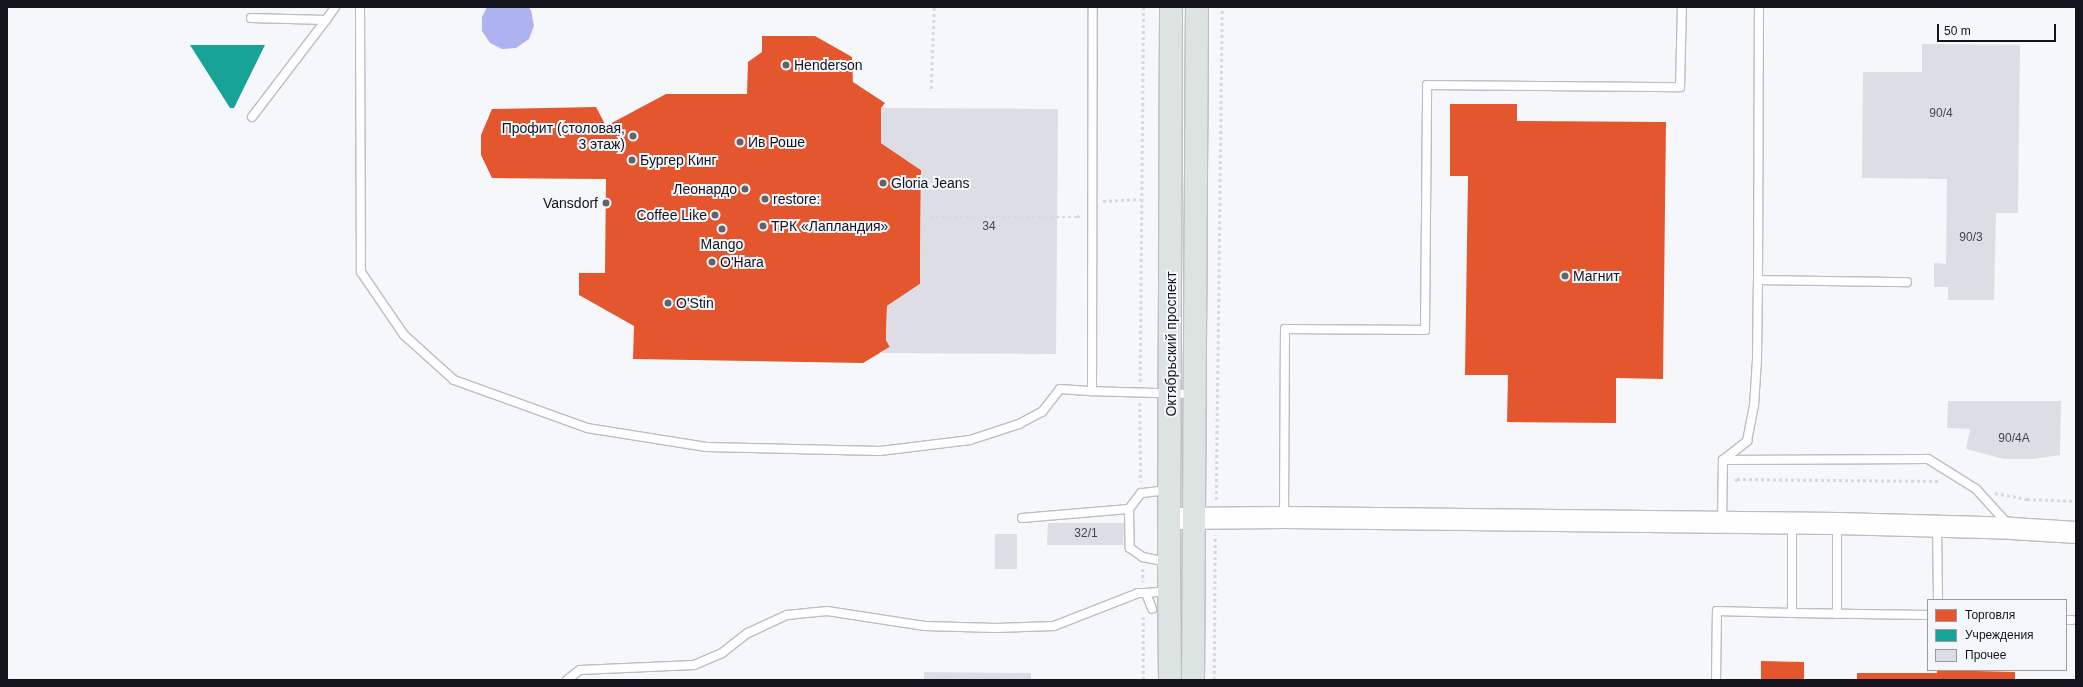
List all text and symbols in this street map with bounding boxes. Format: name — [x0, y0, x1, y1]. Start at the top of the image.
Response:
scale bar — [1939, 16, 2058, 42]
text: 50 m — [1944, 24, 1971, 38]
place label: Henderson — [794, 57, 862, 73]
marker: Henderson — [781, 60, 791, 70]
house number: 90/4 — [1929, 107, 1953, 121]
place label: Профит (столовая, 3 этаж) — [502, 120, 625, 152]
marker: Профит (столовая, 3 этаж) — [628, 131, 638, 141]
place label: Ив Роше — [748, 134, 805, 150]
marker: Ив Роше — [735, 137, 745, 147]
place label: Бургер Кинг — [640, 152, 717, 168]
marker: Бургер Кинг — [627, 155, 637, 165]
place label: Gloria Jeans — [891, 175, 970, 191]
marker: Gloria Jeans — [878, 178, 888, 188]
place label: Леонардо — [673, 181, 737, 197]
marker: Леонардо — [740, 184, 750, 194]
place label: restore: — [773, 191, 820, 207]
marker: restore: — [760, 194, 770, 204]
place label: Vansdorf — [543, 195, 598, 211]
marker: Vansdorf — [601, 198, 611, 208]
place label: Coffee Like — [636, 207, 707, 223]
marker: Coffee Like — [710, 210, 720, 220]
place label: ТРК «Лапландия» — [771, 218, 888, 234]
house number: 34 — [982, 220, 996, 234]
marker: ТРК «Лапландия» — [758, 221, 768, 231]
marker: Mango — [717, 224, 727, 234]
house number: 90/3 — [1959, 231, 1983, 245]
place label: Mango — [701, 236, 743, 252]
place label: O'Hara — [720, 254, 764, 270]
marker: O'Hara — [707, 257, 717, 267]
place label: Магнит — [1573, 268, 1620, 284]
street label: Октябрьский проспект — [1163, 271, 1179, 417]
marker: Магнит — [1560, 271, 1570, 281]
place label: O'Stin — [676, 295, 714, 311]
marker: O'Stin — [663, 298, 673, 308]
house number: 90/4А — [1998, 432, 2030, 446]
house number: 32/1 — [1074, 527, 1098, 541]
legend — [1927, 599, 2067, 671]
text: Торговля — [1965, 608, 2015, 622]
text: Учреждения — [1965, 628, 2034, 642]
text: Прочее — [1965, 648, 2006, 662]

